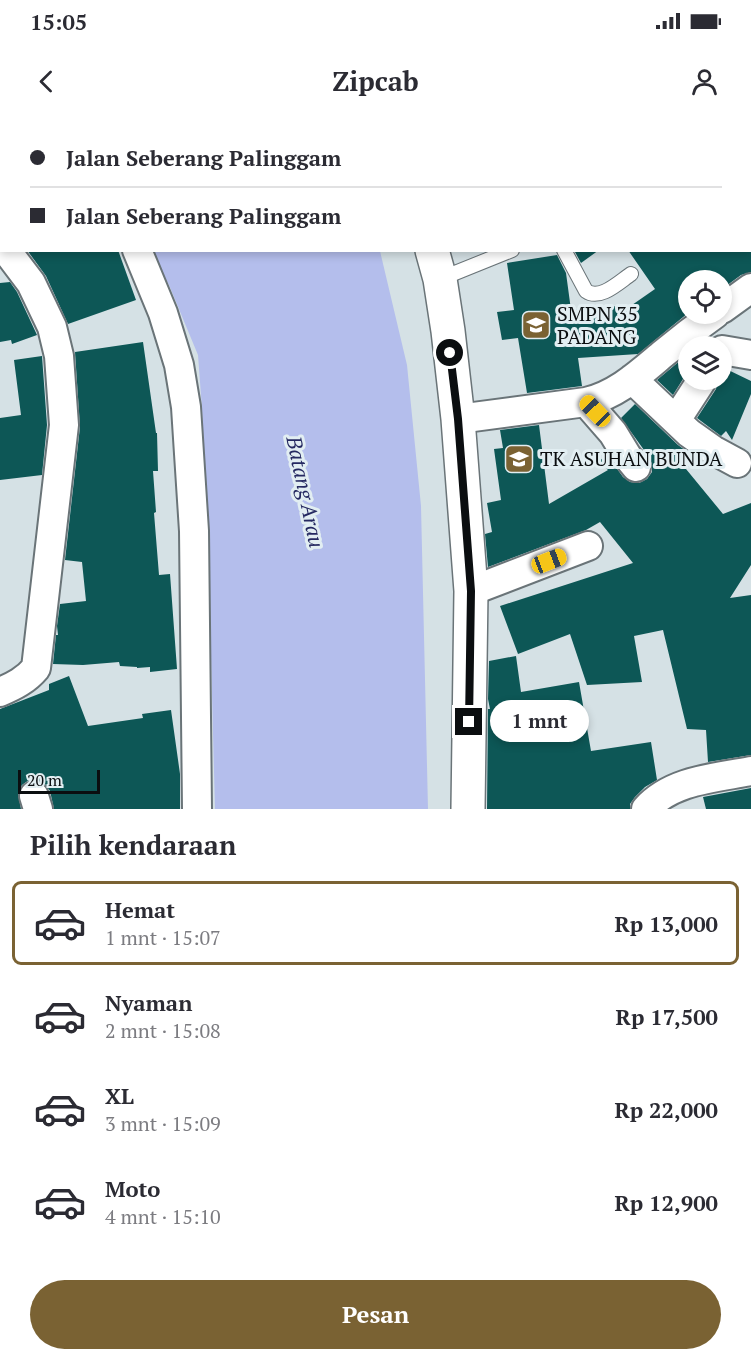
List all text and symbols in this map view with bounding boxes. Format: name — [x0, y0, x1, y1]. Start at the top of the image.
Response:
text: 15:05 — [30, 7, 87, 36]
text: Zipcab — [332, 63, 419, 99]
icon: back — [30, 65, 63, 98]
icon: person — [688, 65, 721, 98]
text: Jalan Seberang Palinggam — [66, 143, 341, 172]
text: Jalan Seberang Palinggam — [66, 201, 341, 230]
map controls — [678, 270, 732, 390]
button: locate — [678, 270, 732, 324]
place label: SMPN 35 PADANG — [557, 300, 638, 350]
school or university icon: SMPN 35 PADANG — [520, 309, 552, 341]
button: layers — [678, 336, 732, 390]
route start — [436, 339, 463, 366]
car — [576, 392, 614, 430]
water label: Batang Arau — [280, 432, 331, 550]
school or university icon: TK ASUHAN BUNDA — [503, 443, 535, 475]
place label: TK ASUHAN BUNDA — [540, 445, 723, 472]
car — [529, 546, 569, 576]
callout: 1 mnt — [490, 701, 589, 743]
text: 1 mnt — [511, 707, 568, 734]
route end — [455, 708, 482, 735]
scale bar — [18, 767, 100, 794]
text: 20 m — [27, 769, 62, 791]
text: Pilih kendaraan — [30, 827, 236, 863]
text: Hemat — [105, 895, 175, 924]
icon: car — [33, 896, 87, 950]
text: Rp 13,000 — [614, 909, 718, 938]
text: 1 mnt · 15:07 — [105, 924, 221, 951]
text: Nyaman — [105, 988, 192, 1017]
icon: car — [33, 989, 87, 1043]
text: Rp 17,500 — [616, 1002, 718, 1031]
text: 2 mnt · 15:08 — [105, 1017, 221, 1044]
text: XL — [105, 1081, 134, 1110]
icon: car — [33, 1082, 87, 1136]
text: Rp 22,000 — [614, 1095, 718, 1124]
text: 3 mnt · 15:09 — [105, 1110, 221, 1137]
text: Moto — [105, 1174, 160, 1203]
icon: car — [33, 1175, 87, 1229]
text: Rp 12,900 — [614, 1188, 718, 1217]
text: 4 mnt · 15:10 — [105, 1203, 221, 1230]
button: Pesan — [30, 1280, 721, 1349]

